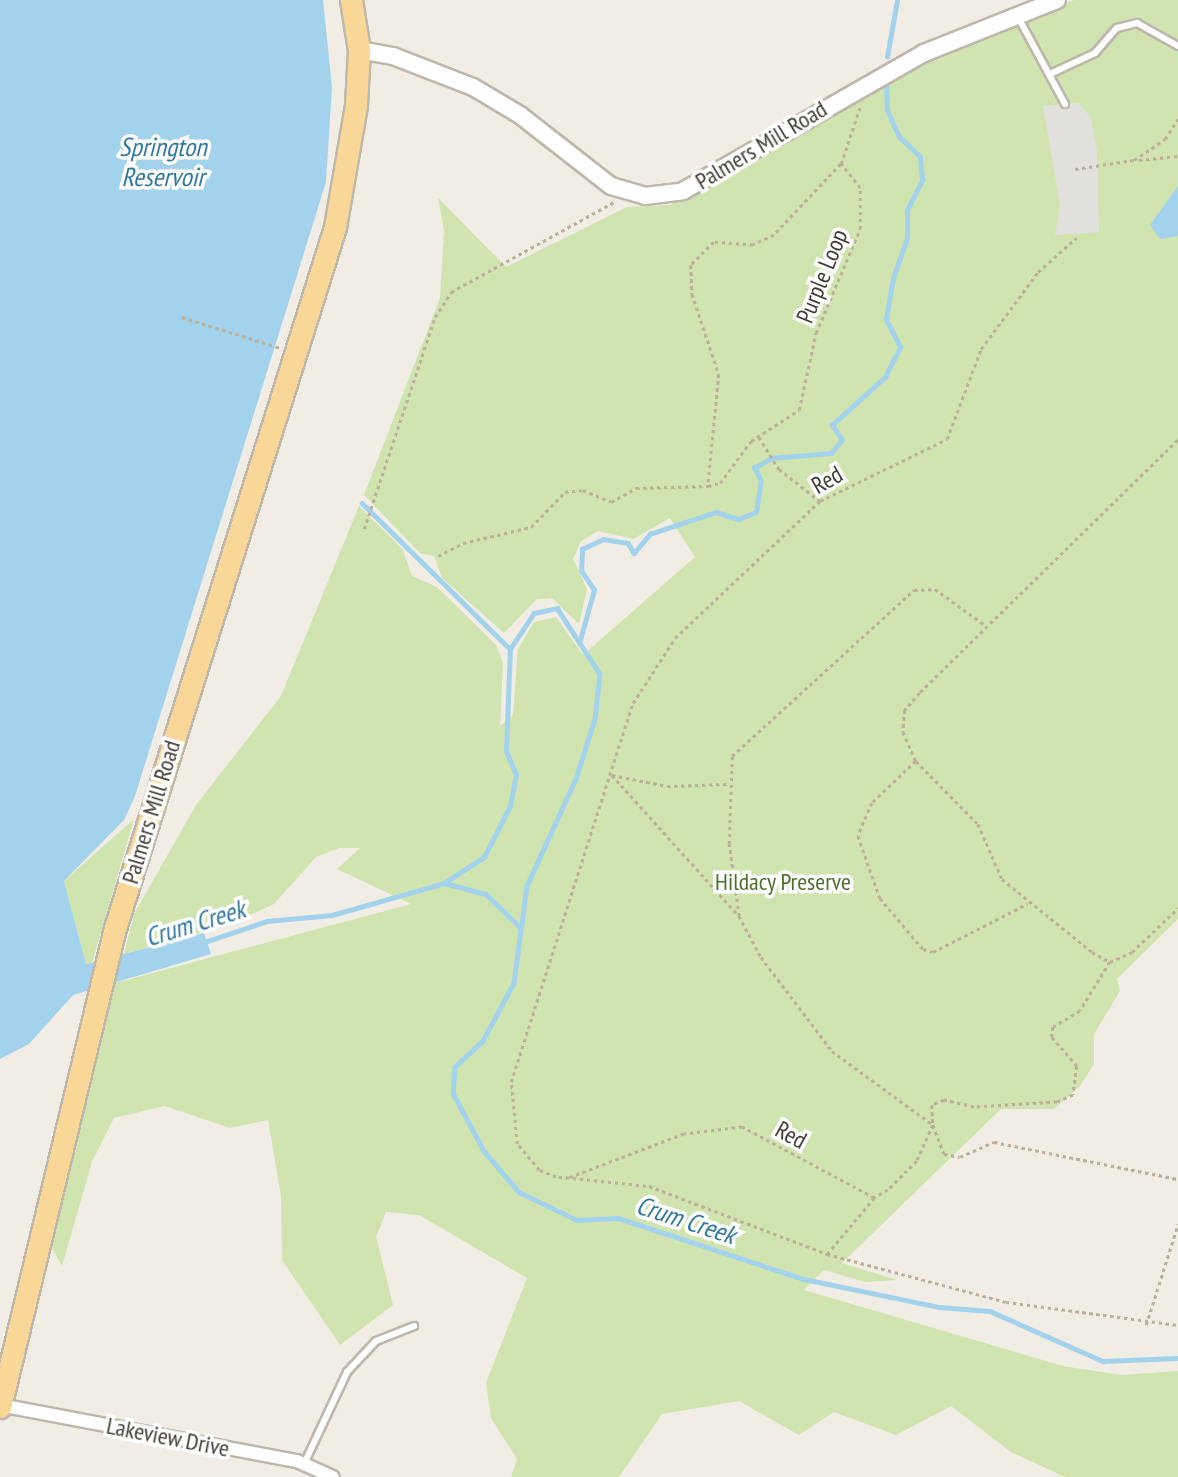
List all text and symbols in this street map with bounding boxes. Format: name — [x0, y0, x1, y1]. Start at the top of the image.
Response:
street label: Palmers Mill Road — [690, 94, 832, 196]
water label: Springton Reservoir — [119, 131, 207, 192]
street label: Purple Loop — [790, 225, 854, 327]
street label: Red — [806, 460, 848, 500]
street label: Palmers Mill Road — [116, 737, 186, 887]
park label: Hildacy Preserve — [715, 868, 851, 896]
water label: Crum Creek — [141, 893, 249, 953]
street label: Red — [771, 1115, 811, 1155]
water label: Crum Creek — [632, 1189, 740, 1251]
street label: Lakeview Drive — [104, 1411, 232, 1463]

